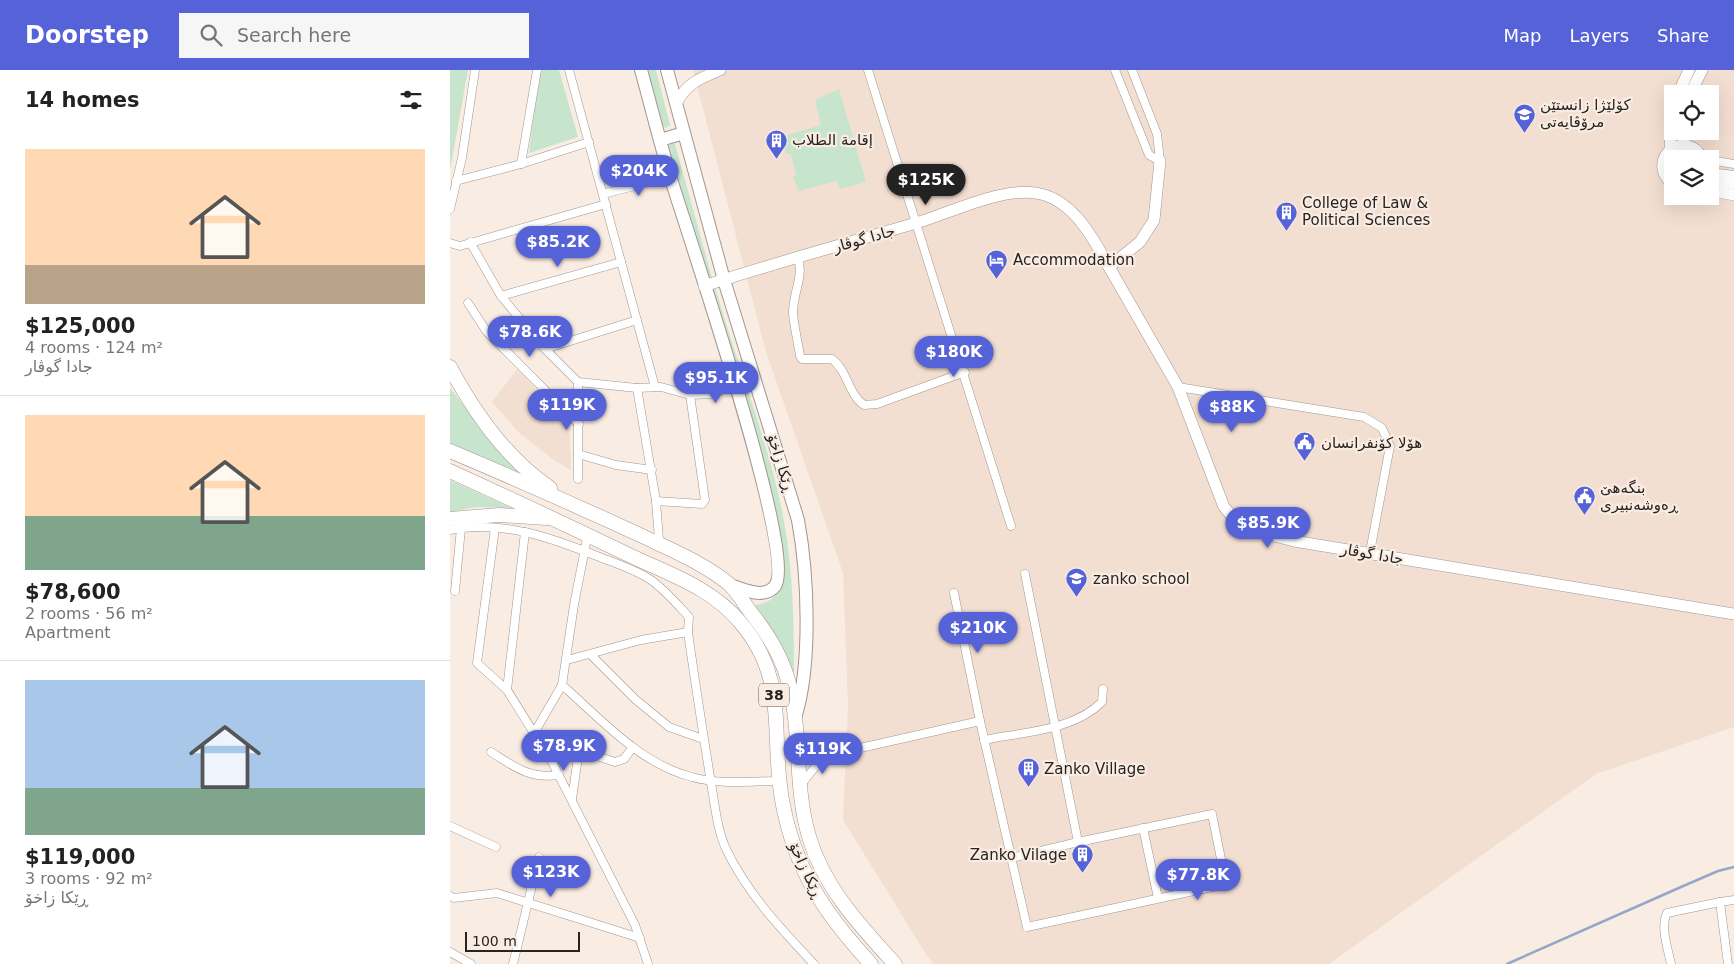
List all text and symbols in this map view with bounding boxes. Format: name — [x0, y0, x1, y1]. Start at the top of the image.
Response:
search box — [179, 13, 529, 58]
text: Doorstep — [25, 21, 149, 49]
icon: search — [197, 21, 225, 49]
text: Search here — [237, 24, 351, 46]
text: Map — [1503, 25, 1541, 46]
text: Layers — [1569, 25, 1629, 46]
text: Share — [1657, 25, 1709, 46]
map controls — [1664, 85, 1719, 205]
button: locate — [1664, 85, 1719, 140]
icon: filters — [397, 86, 425, 114]
text: 14 homes — [25, 88, 140, 112]
place label: كۆلێژا زانستێن مرۆڤایەتی — [1540, 96, 1631, 131]
school or university icon: كۆلێژا زانستێن مرۆڤایەتی — [1512, 102, 1536, 133]
building icon: إقامة الطلاب — [764, 128, 788, 159]
place label: إقامة الطلاب — [792, 131, 873, 149]
button: layers — [1664, 150, 1719, 205]
pin: $204K — [604, 154, 674, 197]
text: $204K — [611, 161, 667, 180]
pin: $125K — [891, 164, 961, 206]
text: $125K — [898, 170, 954, 189]
icon: home — [180, 182, 270, 272]
place label: College of Law & Political Sciences — [1302, 194, 1431, 229]
building icon: College of Law & Political Sciences — [1274, 200, 1298, 231]
street label: جادا گوڤار — [830, 222, 897, 257]
pin: $85.2K — [517, 226, 599, 268]
text: $85.2K — [526, 232, 590, 251]
hotel icon: Accommodation — [985, 248, 1009, 279]
place label: Accommodation — [1013, 251, 1135, 269]
text: $125,000 — [25, 314, 135, 338]
pin: $78.6K — [489, 316, 571, 358]
text: $78.6K — [498, 322, 562, 341]
pin: $180K — [919, 336, 989, 378]
text: 4 rooms · 124 m² — [25, 338, 163, 357]
text: $180K — [926, 342, 982, 361]
text: جادا گوڤار — [25, 357, 93, 376]
pin: $95.1K — [675, 362, 757, 404]
text: $95.1K — [684, 368, 748, 387]
pin: $119K — [532, 388, 602, 431]
pin: $88K — [1202, 390, 1262, 433]
text: $119K — [539, 395, 595, 414]
text: $88K — [1209, 397, 1255, 416]
street label: ڕێکا زاخۆ — [763, 431, 799, 495]
public building icon: هۆلا كۆنفرانسان — [1293, 431, 1317, 462]
place label: هۆلا كۆنفرانسان — [1321, 434, 1422, 452]
icon: home — [180, 447, 270, 537]
place label: بنگه‌هێ ڕه‌وشه‌نبیرى — [1600, 479, 1679, 514]
public building icon: بنگه‌هێ ڕه‌وشه‌نبیرى — [1572, 485, 1596, 516]
pin: $85.9K — [1227, 506, 1309, 549]
text: $85.9K — [1236, 513, 1300, 532]
street label: جادا گوڤار — [1338, 539, 1405, 568]
school or university icon: zanko school — [1065, 567, 1089, 598]
place label: zanko school — [1093, 570, 1190, 588]
text: $78,600 — [25, 580, 121, 604]
text: 2 rooms · 56 m² — [25, 604, 153, 623]
pin: $210K — [943, 612, 1013, 654]
text: $210K — [950, 618, 1006, 637]
text: Apartment — [25, 623, 111, 642]
road number: 38 — [759, 684, 789, 706]
icon: home — [180, 712, 270, 802]
pin: $78.9K — [523, 730, 605, 772]
pin: $119K — [788, 732, 858, 775]
text: $78.9K — [532, 736, 596, 755]
text: $119K — [795, 739, 851, 758]
building icon: Zanko Village — [1016, 757, 1040, 788]
place label: Zanko Village — [1044, 760, 1145, 778]
street label: ڕێکا زاخۆ — [785, 838, 827, 901]
building icon: Zanko Vilage — [1071, 843, 1095, 874]
text: $119,000 — [25, 845, 135, 869]
place label: Zanko Vilage — [970, 846, 1067, 864]
pin: $123K — [516, 856, 586, 898]
pin: $77.8K — [1157, 858, 1239, 901]
text: $123K — [523, 862, 579, 881]
text: $77.8K — [1166, 865, 1230, 884]
text: 3 rooms · 92 m² — [25, 869, 153, 888]
text: ڕێکا زاخۆ — [25, 888, 88, 907]
scale bar — [465, 929, 580, 952]
text: 100 m — [472, 933, 517, 949]

